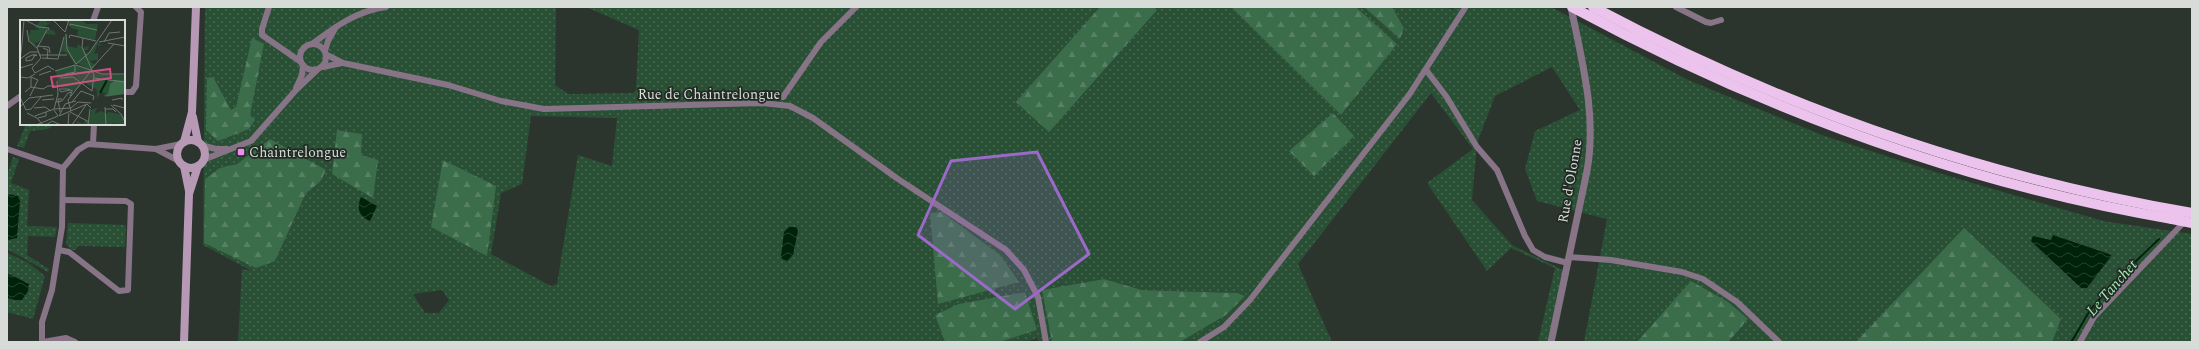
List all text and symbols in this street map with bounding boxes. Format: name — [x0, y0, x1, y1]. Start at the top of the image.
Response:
inset map — [20, 20, 125, 125]
street label: Rue de Chaintrelongue — [638, 84, 781, 105]
street label: Rue d'Olonne — [1552, 137, 1588, 225]
place label: Chaintrelongue — [249, 142, 346, 163]
marker: Chaintrelongue — [236, 147, 246, 157]
water label: Le Tanchet — [2081, 254, 2143, 321]

